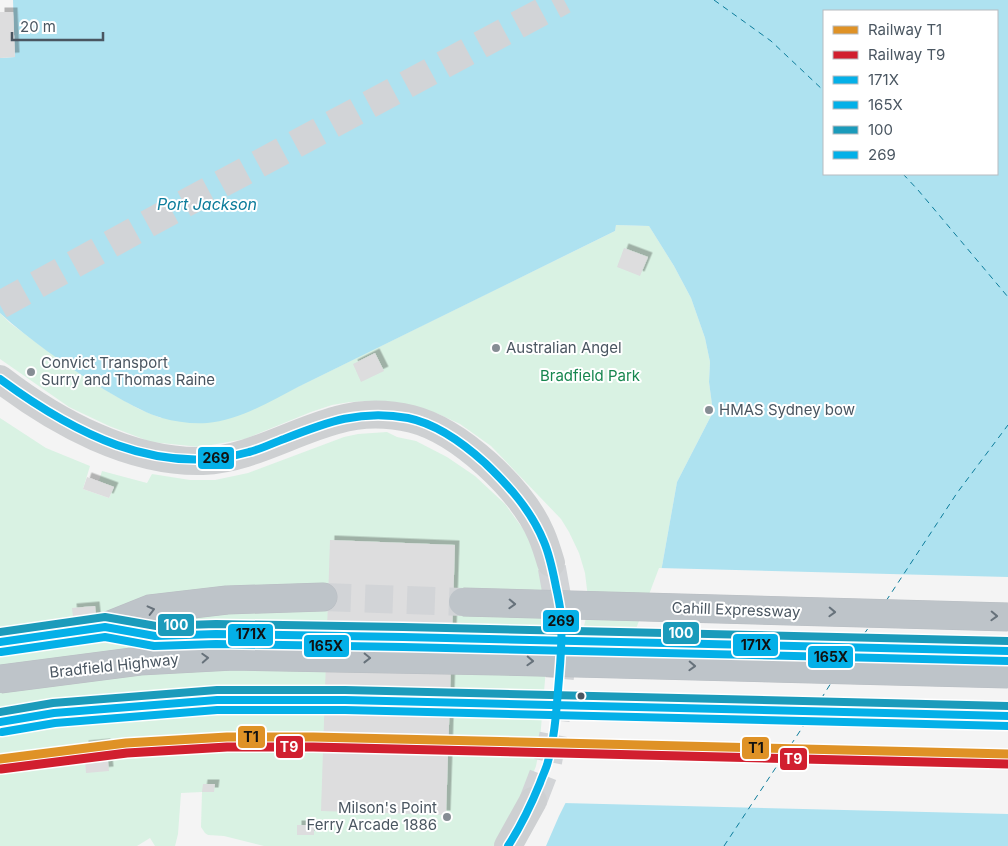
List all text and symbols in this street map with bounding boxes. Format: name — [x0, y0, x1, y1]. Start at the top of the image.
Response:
scale bar — [12, 10, 104, 42]
legend — [823, 10, 998, 175]
text: 20 m — [20, 17, 56, 36]
text: Railway T1 — [868, 20, 942, 39]
text: Railway T9 — [868, 45, 945, 64]
text: 171X — [868, 70, 899, 89]
text: 165X — [868, 95, 903, 114]
text: 100 — [868, 120, 893, 139]
text: 269 — [868, 145, 896, 164]
water label: Port Jackson — [157, 194, 257, 214]
place label: Australian Angel — [506, 338, 622, 357]
marker: Australian Angel — [490, 342, 502, 354]
place label: Convict Transport Surry and Thomas Raine — [41, 353, 215, 389]
marker: Convict Transport Surry and Thomas Raine — [25, 366, 37, 378]
park label: Bradfield Park — [540, 366, 641, 385]
place label: HMAS Sydney bow — [719, 400, 855, 419]
marker: HMAS Sydney bow — [703, 404, 715, 416]
line badge: 269 — [197, 446, 235, 470]
text: 269 — [202, 449, 230, 466]
one-way arrow — [508, 598, 516, 609]
street label: Cahill Expressway — [671, 598, 801, 621]
one-way arrow — [146, 605, 154, 615]
one-way arrow — [828, 607, 836, 617]
line badge: 269 — [542, 609, 580, 633]
one-way arrow — [991, 611, 999, 622]
text: 269 — [547, 612, 575, 629]
line badge: 100 — [157, 613, 195, 637]
text: 100 — [164, 616, 188, 633]
line badge: 100 — [662, 621, 700, 645]
line badge: 171X — [227, 623, 274, 647]
text: 100 — [669, 624, 693, 641]
text: 171X — [236, 625, 266, 642]
line badge: 171X — [732, 633, 779, 657]
line badge: 165X — [303, 634, 350, 658]
text: 171X — [741, 636, 771, 653]
text: 165X — [309, 637, 343, 654]
line badge: 165X — [807, 645, 854, 669]
text: 165X — [814, 648, 848, 665]
street label: Bradfield Highway — [48, 649, 180, 682]
one-way arrow — [201, 652, 209, 663]
one-way arrow — [364, 653, 372, 663]
one-way arrow — [526, 656, 534, 667]
one-way arrow — [689, 660, 697, 671]
unlabelled marker — [576, 691, 586, 701]
line badge: T1 — [237, 725, 266, 749]
text: T1 — [243, 728, 259, 745]
line badge: T9 — [275, 735, 304, 759]
line badge: T1 — [741, 736, 770, 760]
text: T9 — [280, 738, 298, 755]
text: T1 — [748, 739, 764, 756]
line badge: T9 — [779, 747, 808, 771]
text: T9 — [784, 750, 802, 767]
place label: Milson's Point Ferry Arcade 1886 — [307, 798, 437, 834]
marker: Milson's Point Ferry Arcade 1886 — [441, 811, 453, 823]

